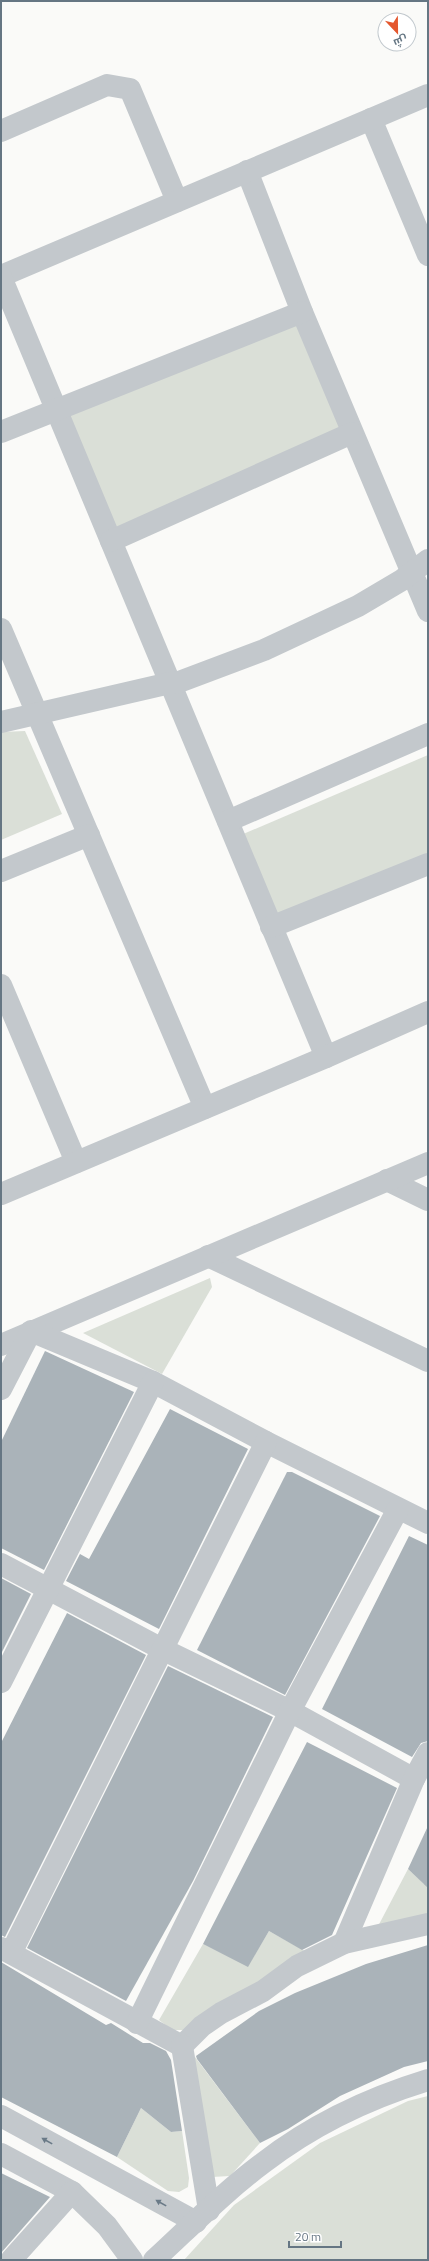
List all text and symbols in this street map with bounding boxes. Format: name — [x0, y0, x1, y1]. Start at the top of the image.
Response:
north arrow — [377, 12, 417, 52]
text: ش — [391, 31, 410, 51]
one-way arrow — [41, 2138, 53, 2144]
one-way arrow — [156, 2200, 167, 2206]
scale bar — [289, 2223, 341, 2249]
text: 20 m — [295, 2227, 321, 2246]

